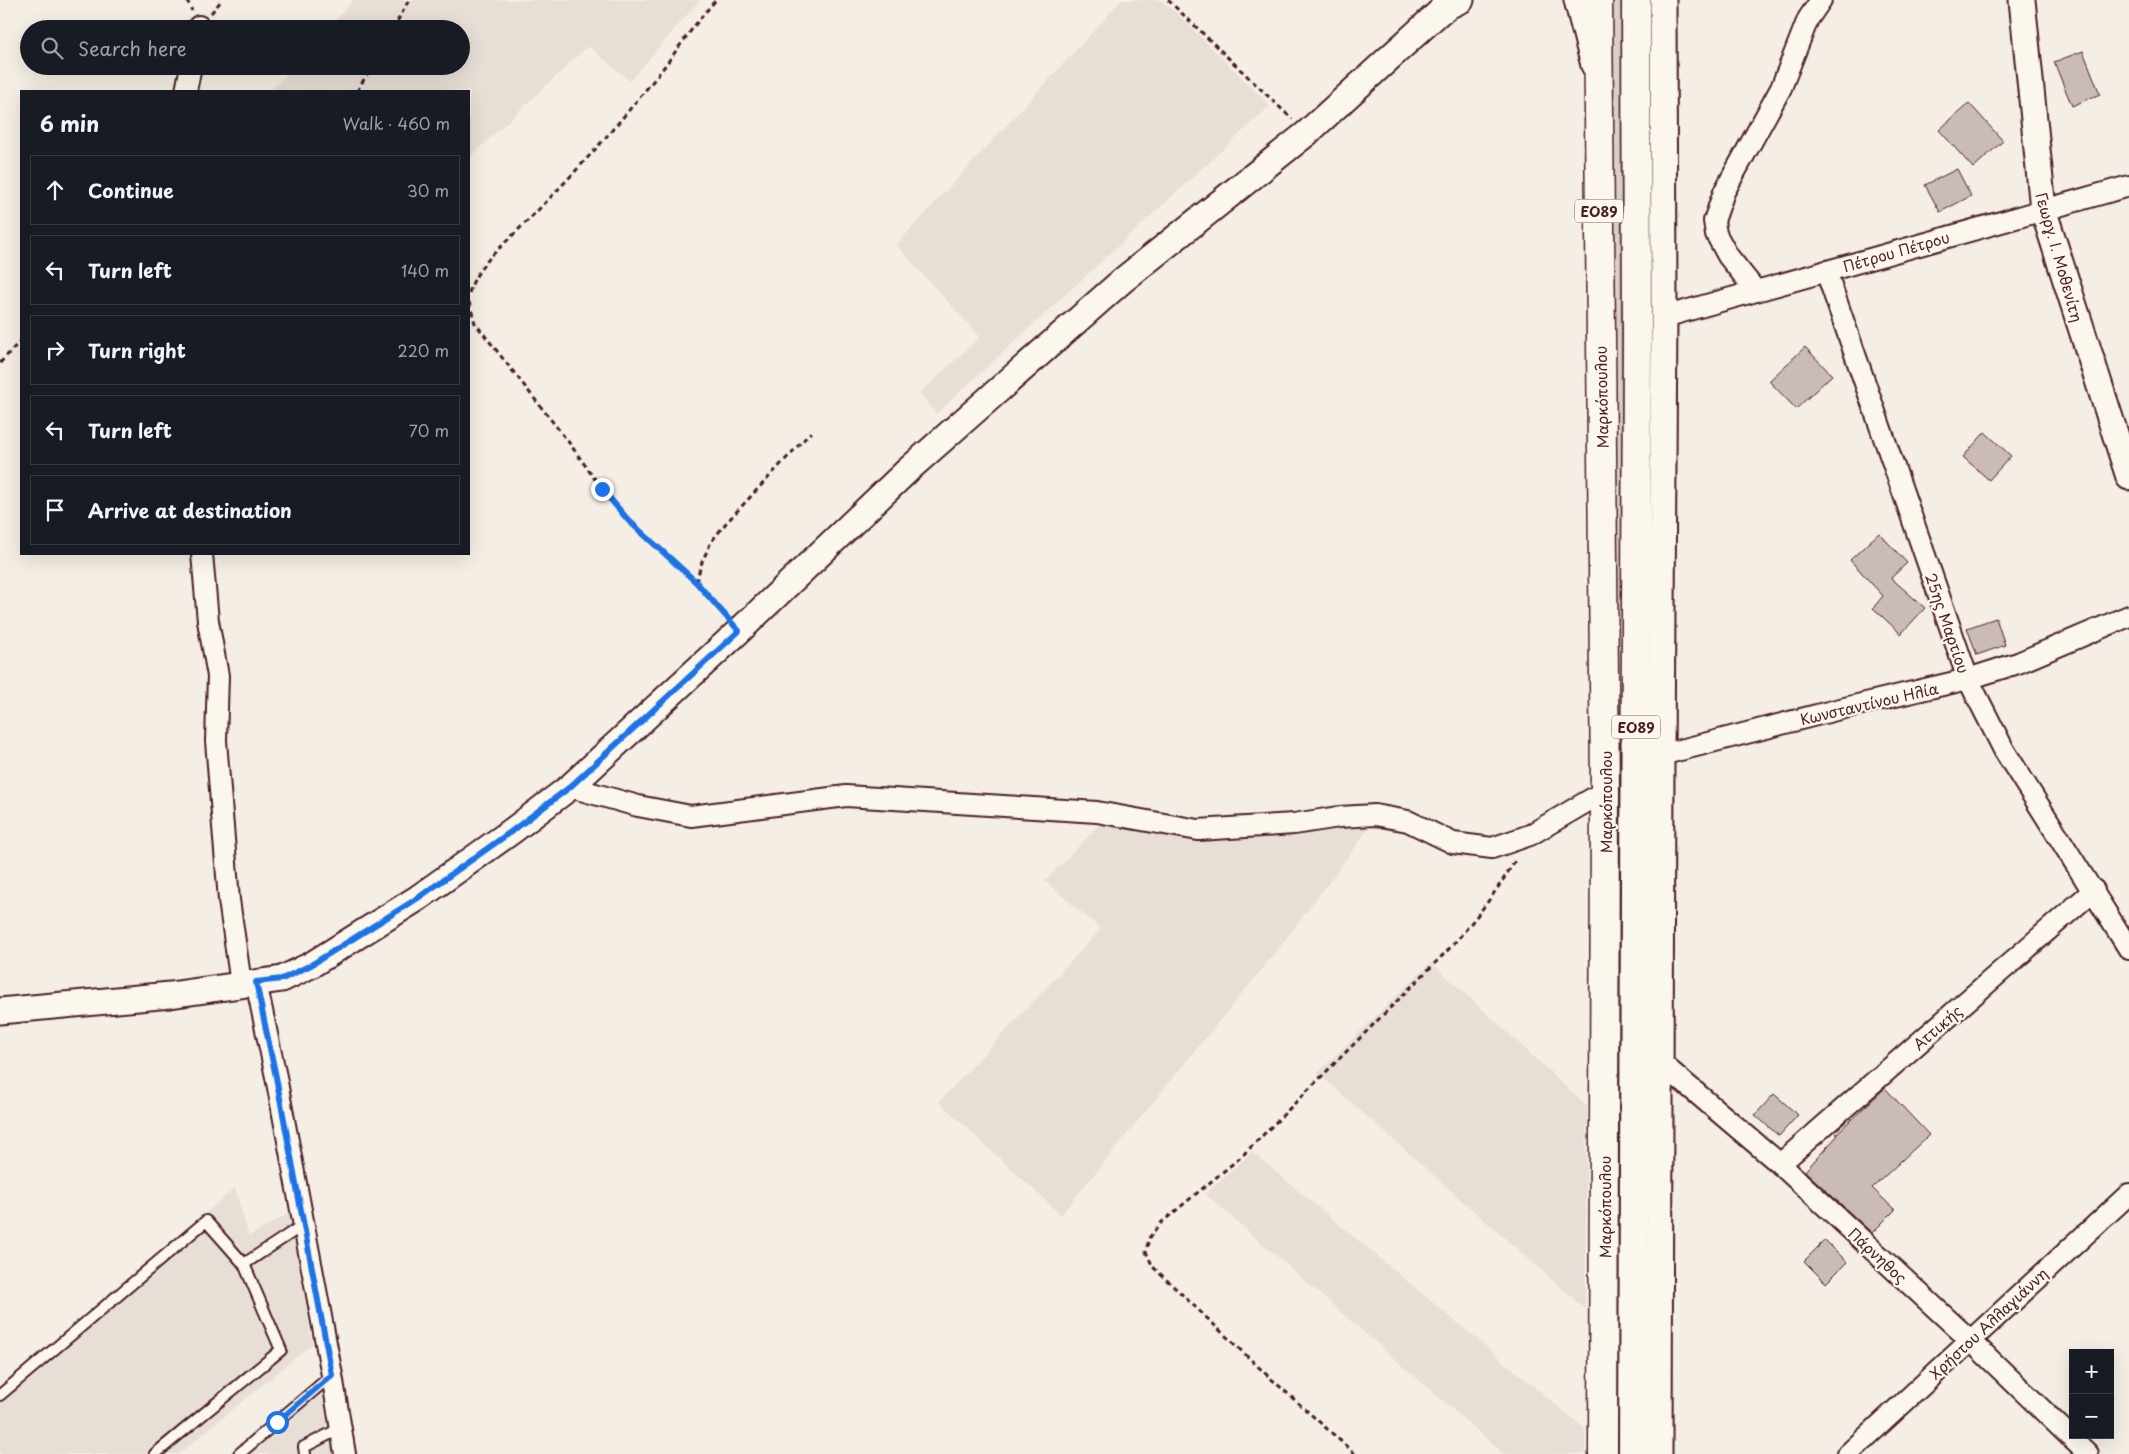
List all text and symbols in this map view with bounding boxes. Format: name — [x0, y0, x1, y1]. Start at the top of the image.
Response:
search box — [20, 20, 470, 75]
icon: search — [38, 34, 66, 62]
text: Search here — [78, 34, 187, 62]
text: 6 min — [40, 107, 99, 139]
text: Walk · 460 m — [343, 111, 450, 135]
icon: ahead — [41, 176, 69, 204]
text: Continue — [88, 176, 174, 204]
text: 30 m — [407, 178, 449, 202]
street label: Γεωργ. Ι. Μοθενίτη — [2030, 189, 2090, 325]
road number: ΕΟ89 — [1575, 200, 1623, 222]
street label: Πέτρου Πέτρου — [1840, 225, 1952, 277]
icon: left — [41, 256, 69, 284]
text: Turn left — [88, 256, 172, 284]
text: 140 m — [401, 258, 449, 282]
icon: right — [41, 336, 69, 364]
text: Turn right — [88, 336, 186, 364]
text: 220 m — [398, 338, 449, 362]
street label: Μαρκόπουλου — [1589, 345, 1613, 449]
icon: left — [41, 416, 69, 444]
text: Turn left — [88, 416, 172, 444]
text: 70 m — [409, 418, 449, 442]
route end — [591, 478, 614, 501]
icon: arrive — [41, 496, 69, 524]
text: Arrive at destination — [88, 496, 292, 524]
street label: 25ης Μαρτίου — [1920, 570, 1976, 676]
street label: Κωνσταντίνου Ηλία — [1798, 676, 1941, 730]
road number: ΕΟ89 — [1612, 716, 1660, 739]
street label: Μαρκόπουλου — [1594, 751, 1617, 853]
street label: Αττικής — [1907, 999, 1967, 1055]
street label: Μαρκόπουλου — [1593, 1156, 1616, 1258]
street label: Πάρνηθος — [1844, 1222, 1913, 1288]
street label: Χρήστου Αλλαγιάννη — [1923, 1262, 2053, 1384]
map controls — [2069, 1349, 2114, 1439]
button: + — [2069, 1349, 2114, 1394]
button: − — [2069, 1394, 2114, 1439]
route start — [266, 1411, 289, 1434]

